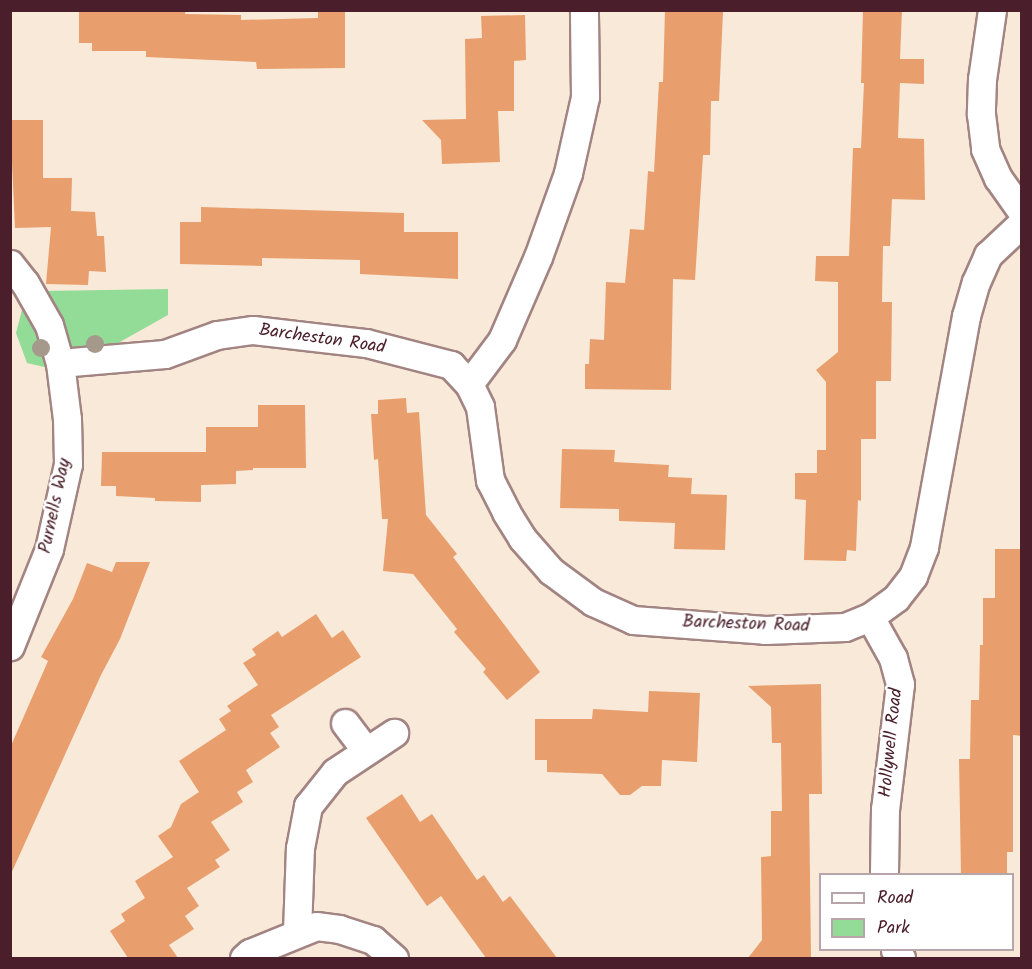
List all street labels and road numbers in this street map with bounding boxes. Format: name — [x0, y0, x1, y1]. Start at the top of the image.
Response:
street label: Barcheston Road — [257, 320, 387, 360]
street label: Purnells Way — [35, 456, 77, 556]
street label: Barcheston Road — [682, 612, 810, 638]
street label: Hollywell Road — [876, 687, 908, 799]

